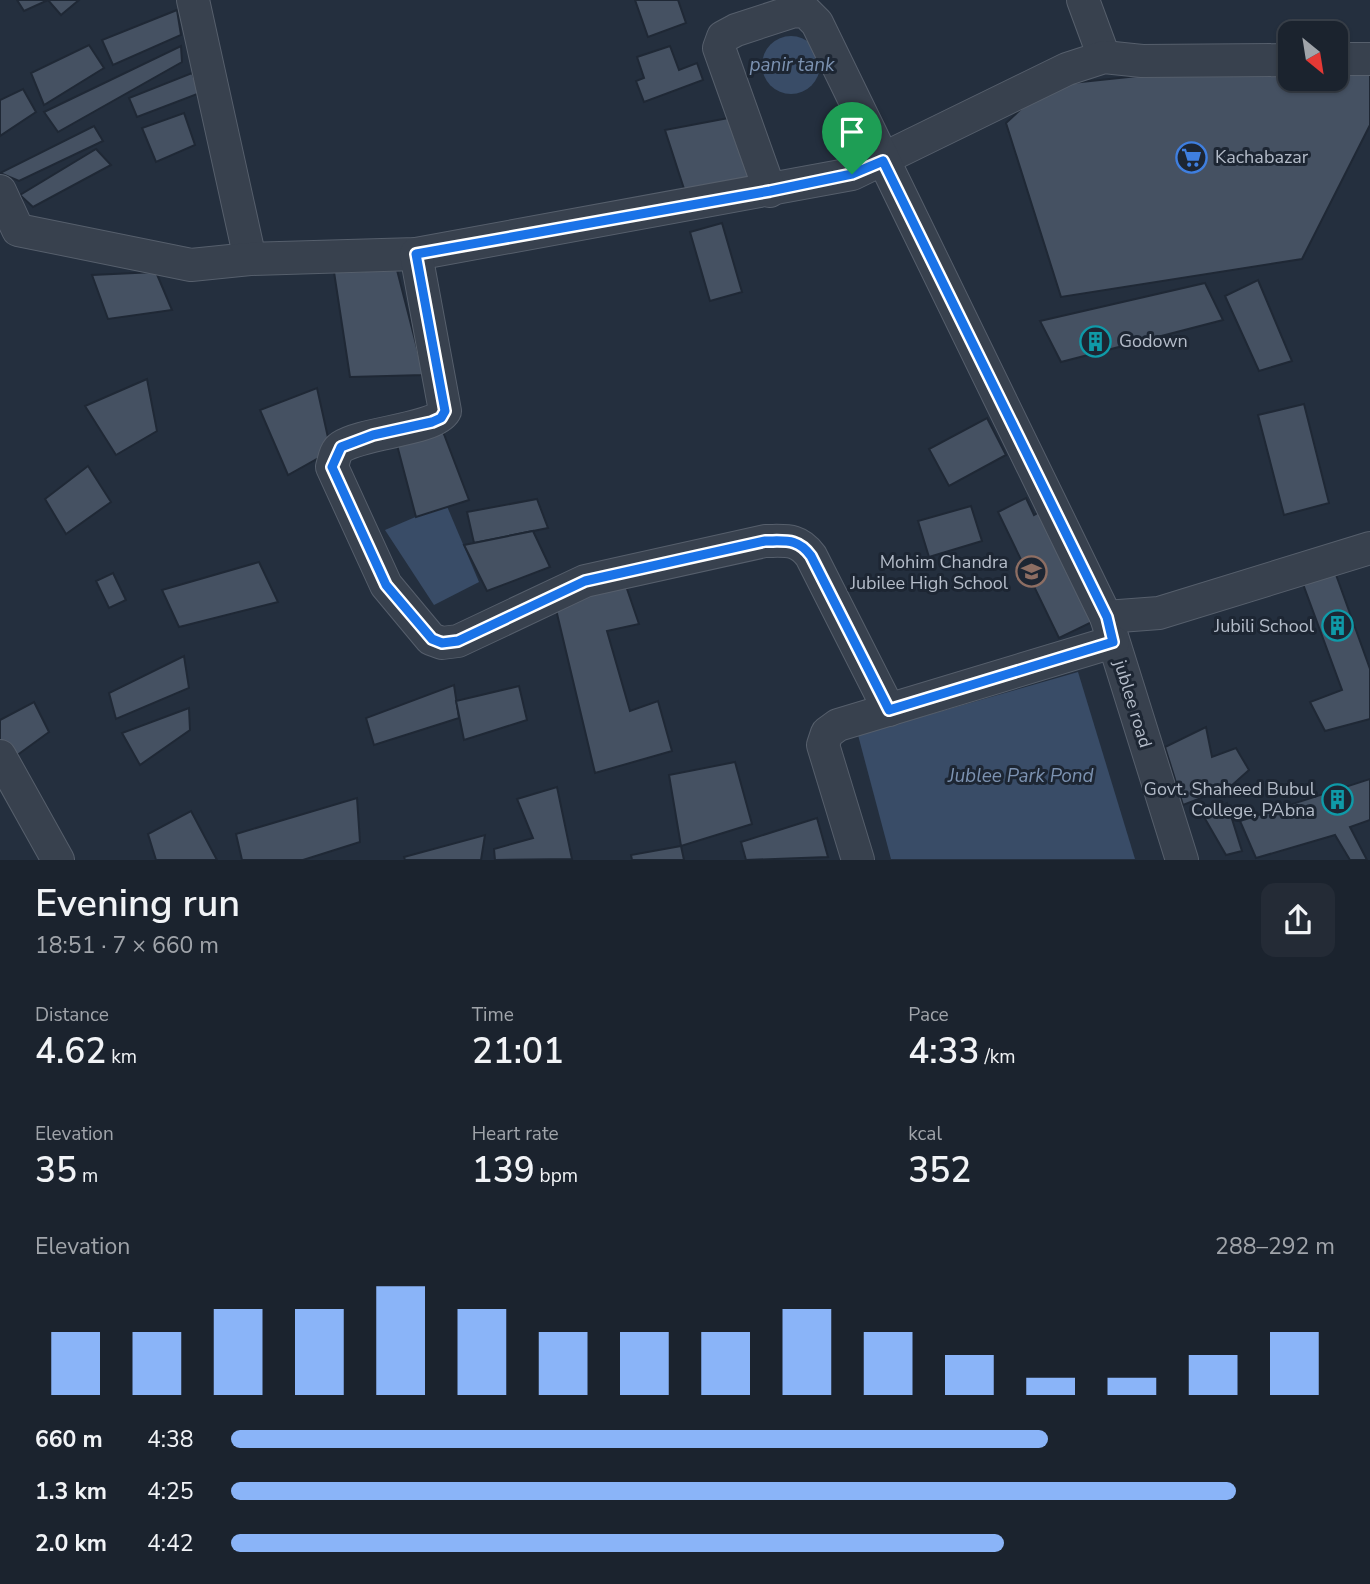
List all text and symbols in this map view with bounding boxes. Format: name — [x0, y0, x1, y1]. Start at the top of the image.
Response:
north arrow — [1278, 21, 1348, 91]
map controls — [1278, 21, 1348, 91]
water label: panir tank — [749, 52, 835, 78]
pin — [822, 102, 882, 174]
icon: arrive — [833, 113, 871, 151]
supermarket icon: Kachabazar — [1175, 140, 1209, 174]
place label: Kachabazar — [1215, 145, 1309, 169]
building icon: Godown — [1079, 324, 1113, 358]
place label: Godown — [1119, 329, 1188, 353]
place label: Mohim Chandra Jubilee High School — [849, 550, 1009, 595]
school or university icon: Mohim Chandra Jubilee High School — [1014, 555, 1048, 589]
building icon: Jubili School — [1320, 609, 1354, 643]
place label: Jubili School — [1213, 614, 1315, 638]
street label: jublee road — [1108, 655, 1158, 751]
water label: Jublee Park Pond — [947, 763, 1095, 789]
place label: Govt. Shaheed Bubul College, PAbna — [1144, 777, 1316, 822]
building icon: Govt. Shaheed Bubul College, PAbna — [1321, 782, 1355, 816]
text: Evening run — [35, 878, 240, 929]
button: share — [1261, 883, 1335, 957]
text: 18:51 · 7 × 660 m — [35, 930, 219, 961]
text: Distance — [35, 1002, 109, 1028]
text: Time — [472, 1002, 514, 1028]
text: Pace — [908, 1002, 949, 1028]
text: 4.62 — [35, 1028, 106, 1075]
text: 21:01 — [472, 1028, 564, 1075]
text: 4:33 — [908, 1028, 980, 1075]
text: km — [106, 1044, 137, 1070]
text: /km — [980, 1044, 1016, 1070]
text: Elevation — [35, 1121, 114, 1147]
text: Heart rate — [472, 1121, 559, 1147]
text: kcal — [908, 1121, 942, 1147]
text: 35 — [35, 1147, 77, 1194]
text: 139 — [472, 1147, 535, 1194]
text: 352 — [908, 1147, 971, 1194]
text: m — [77, 1163, 98, 1189]
text: bpm — [535, 1163, 578, 1189]
text: Elevation — [35, 1231, 130, 1262]
text: 288–292 m — [1215, 1231, 1335, 1262]
text: 660 m — [35, 1424, 103, 1455]
text: 4:38 — [147, 1424, 194, 1455]
text: 1.3 km — [35, 1476, 107, 1507]
text: 4:25 — [147, 1476, 194, 1507]
text: 2.0 km — [35, 1528, 107, 1559]
text: 4:42 — [147, 1528, 194, 1559]

